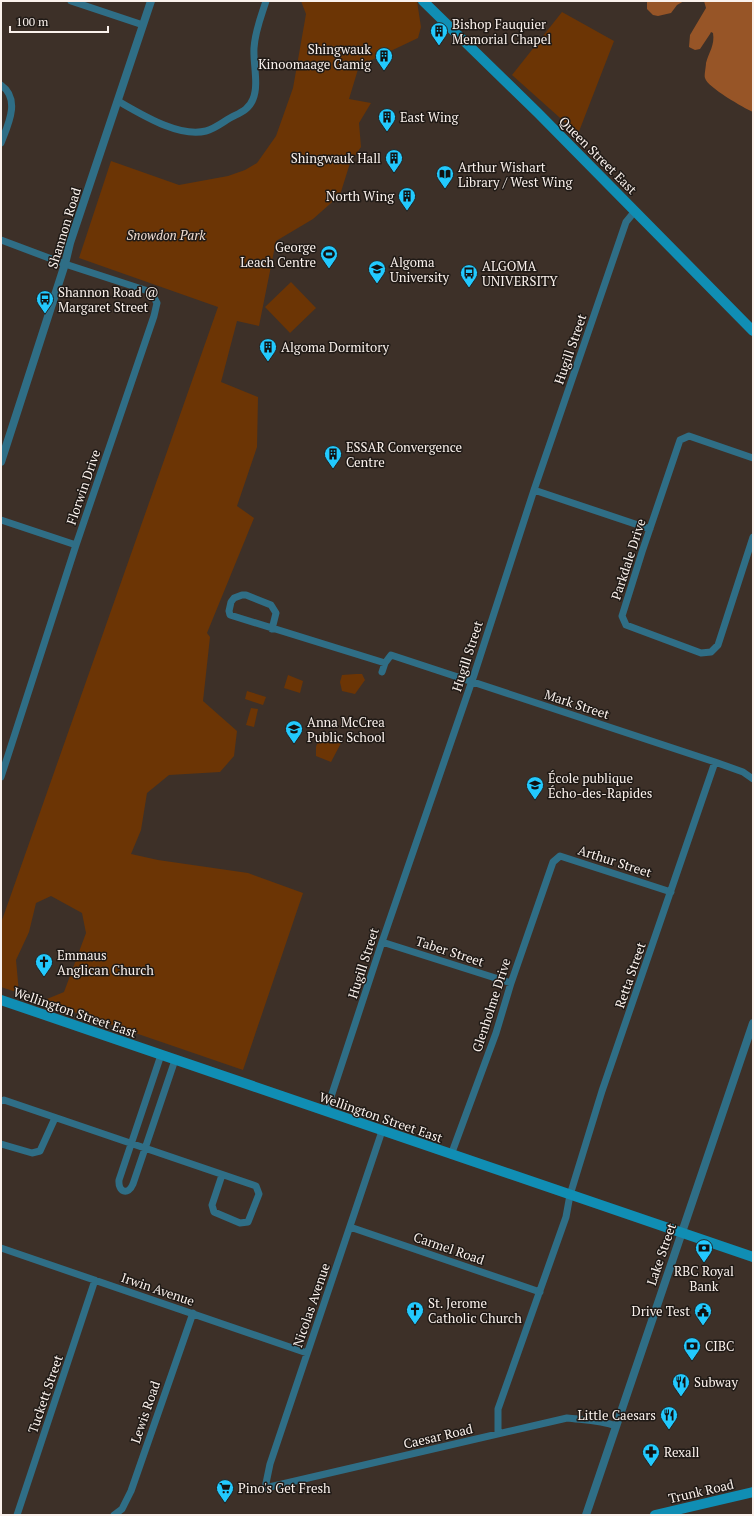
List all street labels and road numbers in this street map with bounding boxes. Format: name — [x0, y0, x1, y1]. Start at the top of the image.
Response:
street label: Queen Street East — [555, 112, 641, 198]
street label: Shannon Road — [43, 185, 85, 271]
street label: Hugill Street — [550, 311, 591, 387]
street label: Florwin Drive — [62, 447, 104, 527]
street label: Parkdale Drive — [606, 516, 650, 602]
street label: Hugill Street — [447, 618, 487, 694]
street label: Mark Street — [542, 685, 612, 723]
street label: Arthur Street — [576, 841, 654, 881]
street label: Hugill Street — [343, 925, 383, 1001]
street label: Taber Street — [414, 932, 487, 971]
street label: Retta Street — [610, 939, 650, 1010]
street label: Glenholme Drive — [467, 956, 515, 1054]
street label: Wellington Street East — [11, 982, 139, 1042]
street label: Wellington Street East — [317, 1087, 445, 1147]
street label: Lake Street — [642, 1220, 680, 1287]
street label: Carmel Road — [411, 1227, 487, 1269]
street label: Nicolas Avenue — [288, 1260, 334, 1350]
street label: Irwin Avenue — [119, 1268, 197, 1310]
street label: Tuckett Street — [23, 1352, 67, 1436]
street label: Lewis Road — [126, 1378, 164, 1446]
street label: Caesar Road — [401, 1419, 475, 1453]
street label: Trunk Road — [666, 1475, 736, 1507]

